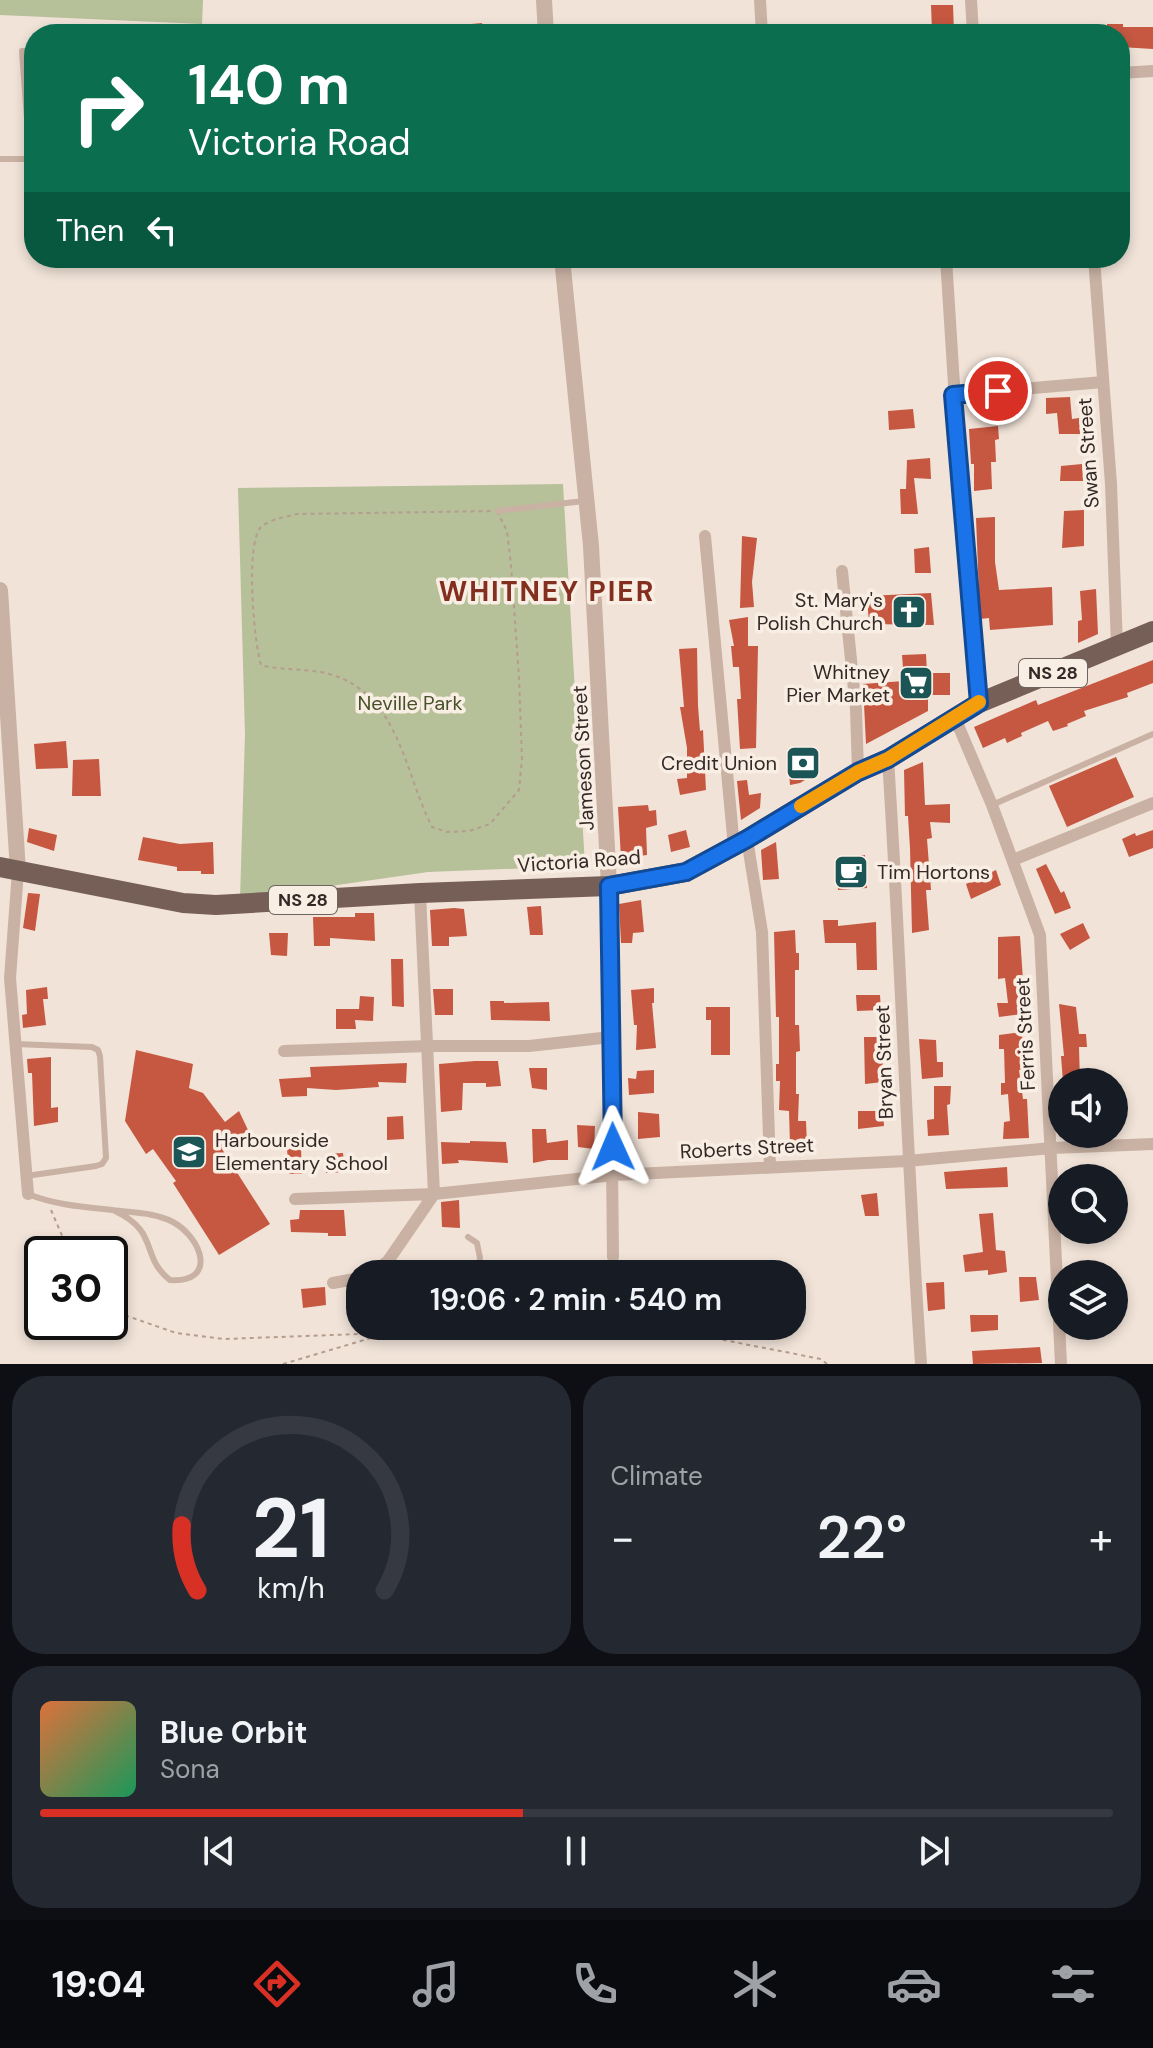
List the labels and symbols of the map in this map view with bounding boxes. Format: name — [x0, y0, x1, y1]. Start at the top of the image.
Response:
pin — [964, 357, 1032, 425]
street label: Swan Street — [1071, 397, 1105, 509]
district label: WHITNEY PIER — [439, 573, 655, 610]
place label: St. Mary's Polish Church — [757, 587, 883, 636]
church icon: St. Mary's Polish Church — [890, 593, 928, 631]
place label: Whitney Pier Market — [786, 659, 890, 708]
road number: NS 28 — [1019, 659, 1087, 687]
supermarket icon: Whitney Pier Market — [897, 664, 935, 702]
street label: Jameson Street — [566, 685, 600, 831]
park label: Neville Park — [357, 690, 463, 716]
bank icon: Credit Union — [784, 744, 822, 782]
place label: Credit Union — [661, 750, 777, 776]
street label: Victoria Road — [516, 844, 642, 878]
cafe icon: Tim Hortons — [832, 853, 870, 891]
place label: Tim Hortons — [877, 859, 990, 885]
road number: NS 28 — [269, 886, 337, 914]
street label: Ferris Street — [1009, 977, 1041, 1091]
street label: Bryan Street — [869, 1004, 899, 1120]
position arrow — [571, 1105, 655, 1189]
place label: Harbourside Elementary School — [215, 1127, 388, 1176]
street label: Roberts Street — [679, 1131, 815, 1164]
school or university icon: Harbourside Elementary School — [170, 1133, 208, 1171]
speed limit sign: 30 — [24, 1236, 128, 1340]

